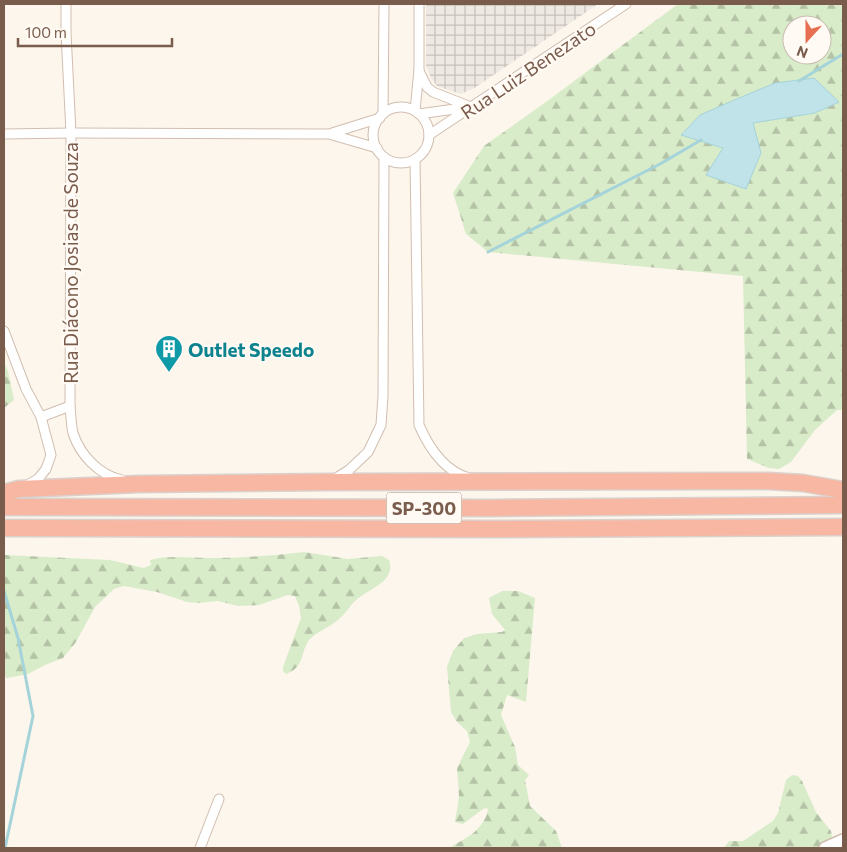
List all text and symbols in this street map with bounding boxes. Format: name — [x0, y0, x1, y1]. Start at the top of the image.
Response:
scale bar — [18, 15, 171, 47]
north arrow — [782, 15, 832, 65]
street label: Rua Luiz Benezato — [456, 16, 600, 124]
text: 100 m — [25, 23, 67, 41]
text: N — [794, 43, 810, 62]
street label: Rua Diácono Josias de Souza — [59, 142, 82, 384]
building icon: Outlet Speedo — [154, 334, 184, 373]
place label: Outlet Speedo — [188, 338, 314, 361]
road number: SP-300 — [386, 492, 462, 524]

